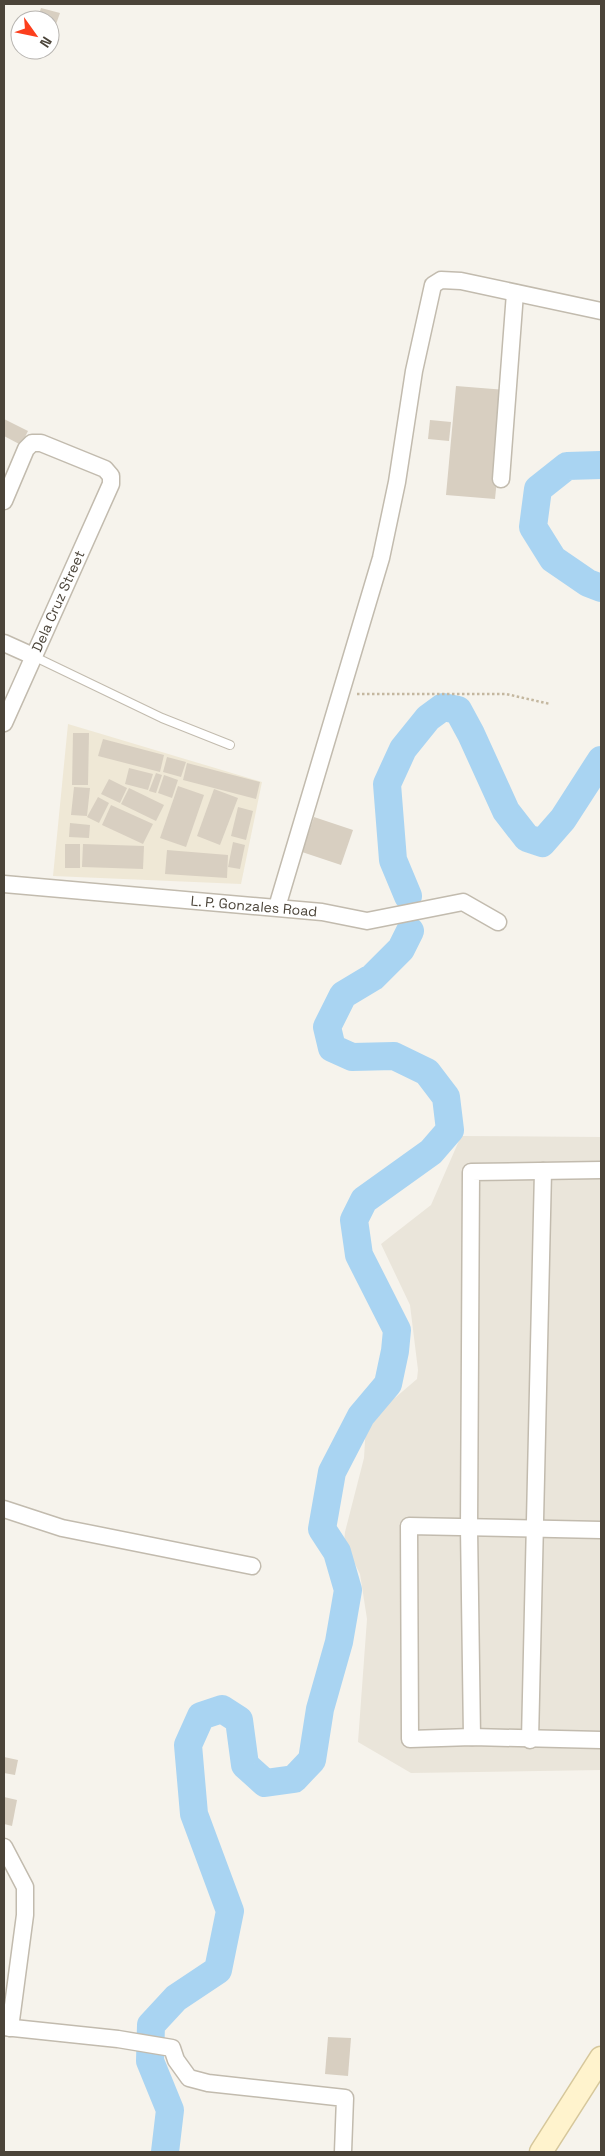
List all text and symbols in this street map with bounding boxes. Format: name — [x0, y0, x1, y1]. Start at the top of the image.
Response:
north arrow — [10, 10, 60, 60]
text: N — [36, 33, 56, 51]
street label: Dela Cruz Street — [28, 547, 88, 655]
street label: L. P. Gonzales Road — [190, 891, 318, 921]

